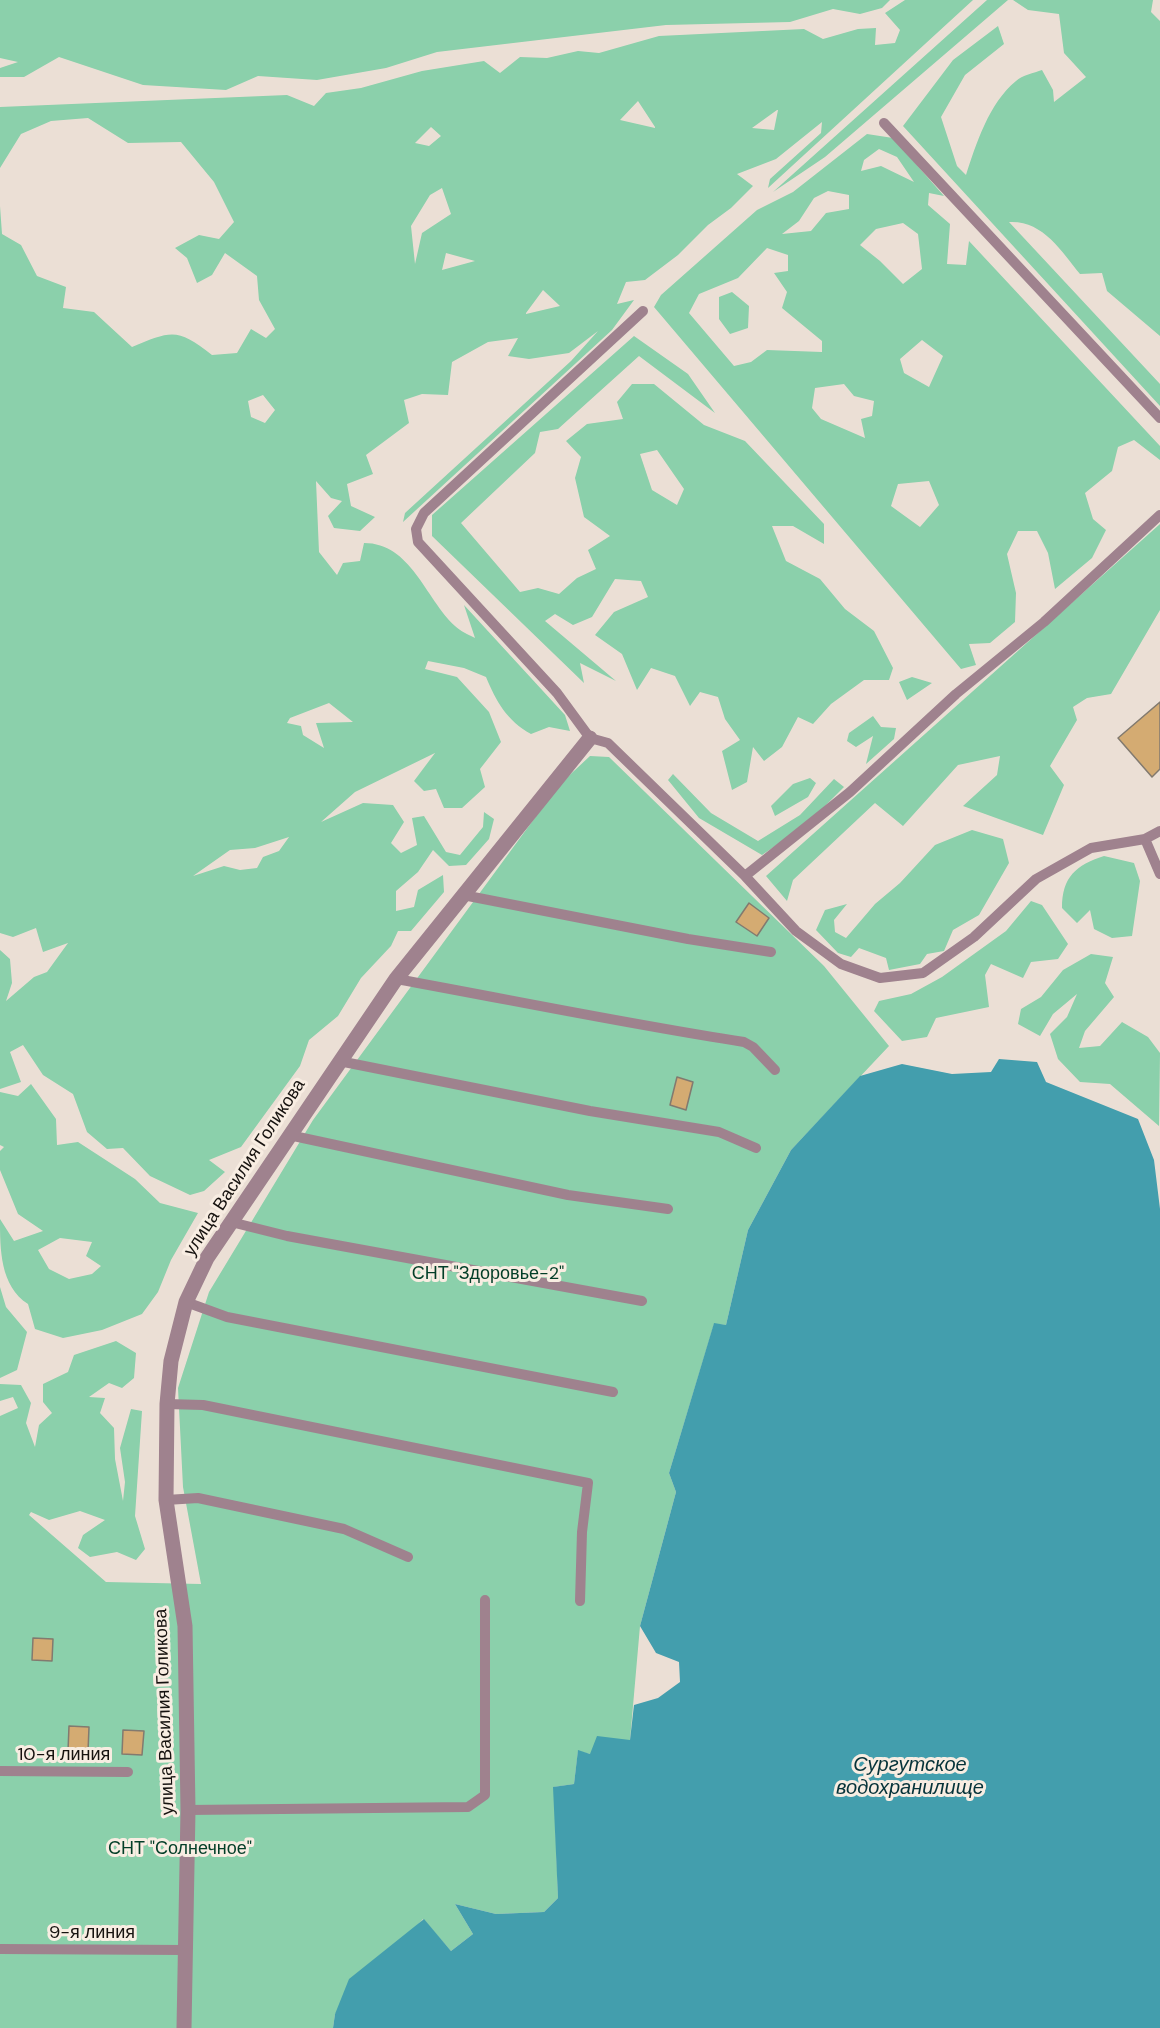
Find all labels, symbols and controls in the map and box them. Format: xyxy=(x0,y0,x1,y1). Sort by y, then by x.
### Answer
street label: улица Василия Голикова xyxy=(180,1075,310,1261)
park label: СНТ "Здоровье-2" xyxy=(412,1263,564,1285)
street label: улица Василия Голикова xyxy=(151,1608,179,1816)
street label: 10-я линия xyxy=(18,1744,110,1766)
water label: Сургутское водохранилище xyxy=(836,1754,984,1801)
park label: СНТ "Солнечное" xyxy=(108,1838,252,1860)
street label: 9-я линия xyxy=(49,1922,135,1944)

